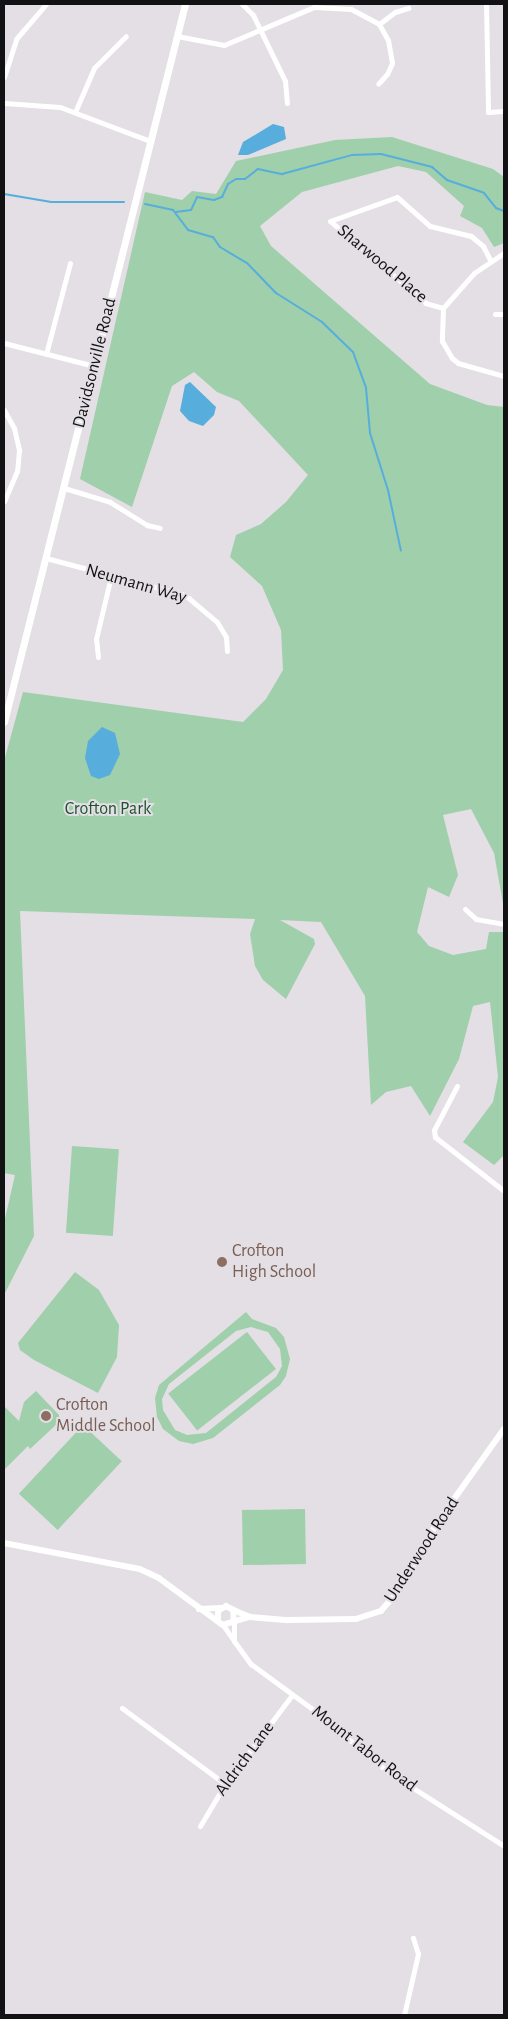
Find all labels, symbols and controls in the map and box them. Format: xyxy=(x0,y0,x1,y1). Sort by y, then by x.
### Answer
street label: Sharwood Place xyxy=(333,220,431,308)
street label: Davidsonville Road xyxy=(68,296,122,430)
street label: Neumann Way xyxy=(83,559,189,609)
park label: Crofton Park xyxy=(65,798,151,820)
place label: Crofton High School xyxy=(232,1241,316,1284)
marker: Crofton High School xyxy=(216,1256,228,1268)
place label: Crofton Middle School xyxy=(56,1395,155,1438)
marker: Crofton Middle School xyxy=(40,1410,52,1422)
street label: Underwood Road xyxy=(380,1493,464,1607)
street label: Mount Tabor Road xyxy=(307,1701,421,1797)
street label: Aldrich Lane xyxy=(211,1718,279,1800)

